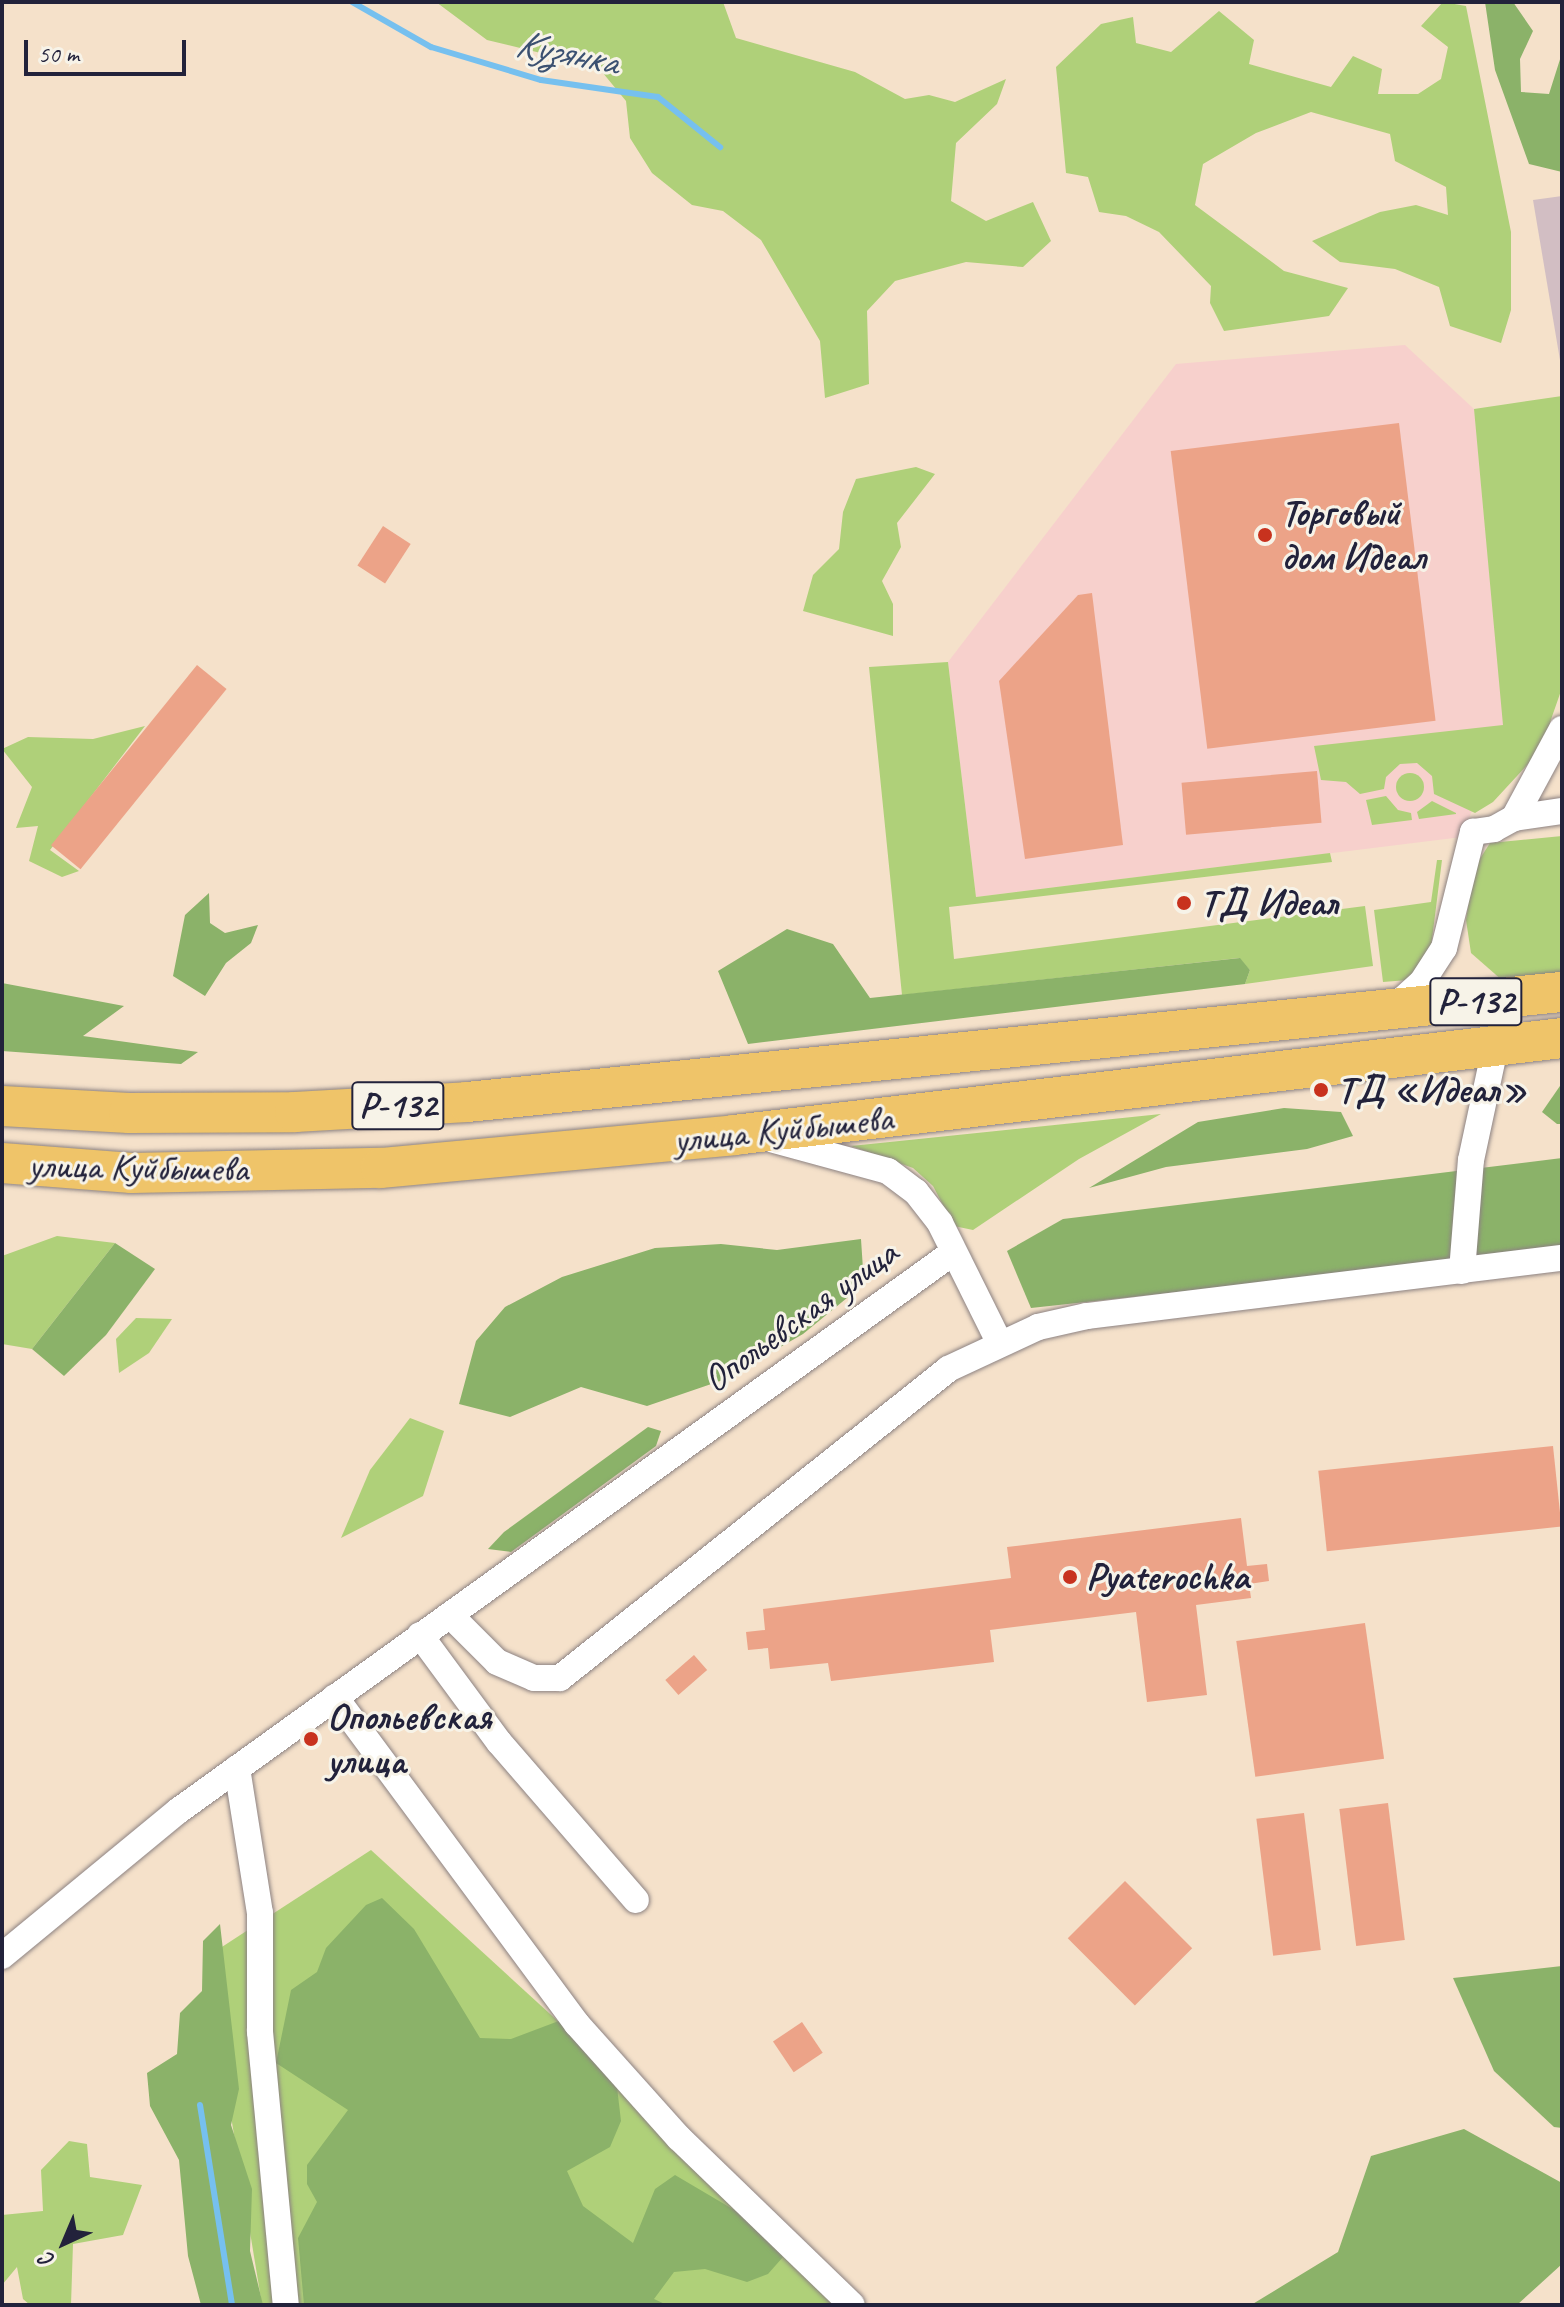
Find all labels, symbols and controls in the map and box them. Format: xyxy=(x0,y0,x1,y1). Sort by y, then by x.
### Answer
water label: Кузянка xyxy=(512,19,622,85)
scale bar xyxy=(28,24,190,74)
text: 50 m xyxy=(38,39,79,69)
place label: Торговый дом Идеал xyxy=(1281,490,1424,580)
marker: Торговый дом Идеал xyxy=(1256,526,1274,544)
place label: ТД Идеал xyxy=(1200,880,1338,926)
marker: ТД Идеал xyxy=(1175,894,1193,912)
road number: Р-132 xyxy=(1428,970,1524,1034)
place label: ТД «Идеал» xyxy=(1337,1067,1527,1113)
road number: Р-132 xyxy=(350,1074,446,1138)
marker: ТД «Идеал» xyxy=(1312,1081,1330,1099)
street label: улица Куйбышева xyxy=(671,1095,895,1163)
street label: улица Куйбышева xyxy=(28,1142,248,1192)
street label: Опольевская улица xyxy=(693,1229,907,1403)
place label: Pyaterochka xyxy=(1086,1554,1249,1600)
marker: Pyaterochka xyxy=(1061,1568,1079,1586)
place label: Опольевская улица xyxy=(327,1694,491,1784)
marker: Опольевская улица xyxy=(302,1730,320,1748)
north arrow xyxy=(24,2203,104,2283)
text: С xyxy=(34,2246,61,2274)

